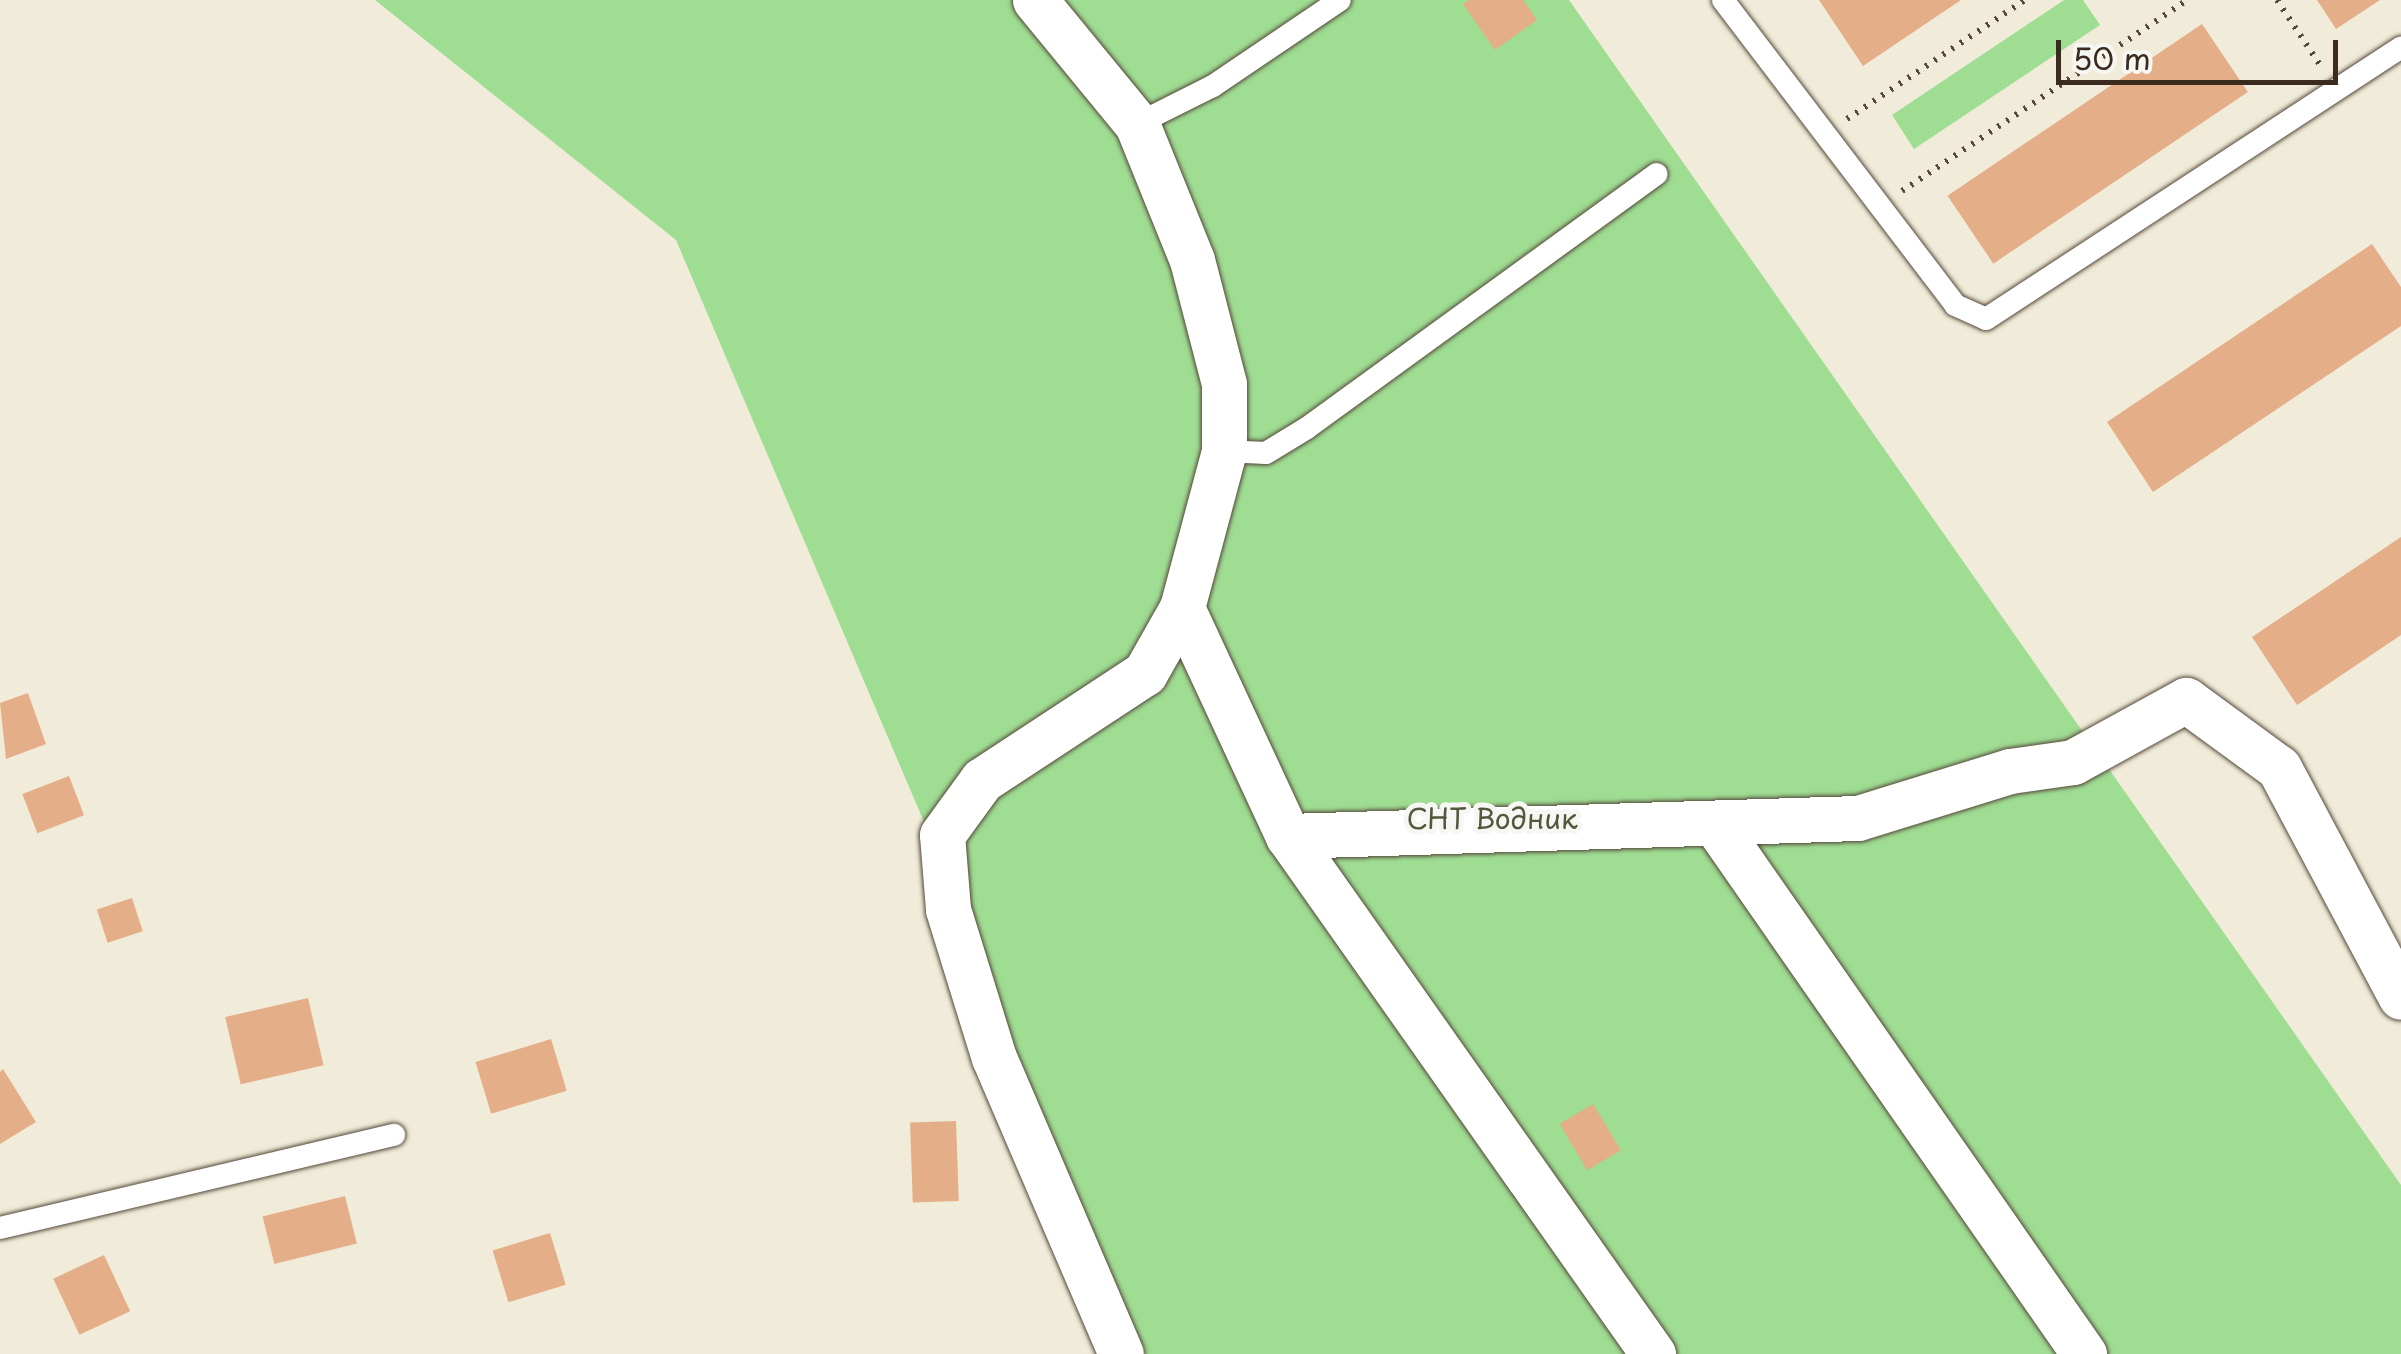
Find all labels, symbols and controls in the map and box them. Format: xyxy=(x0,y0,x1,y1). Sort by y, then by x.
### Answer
scale bar xyxy=(2061,20,2344,82)
text: 50 m xyxy=(2073,35,2151,80)
park label: СНТ Водник xyxy=(1405,801,1579,835)

